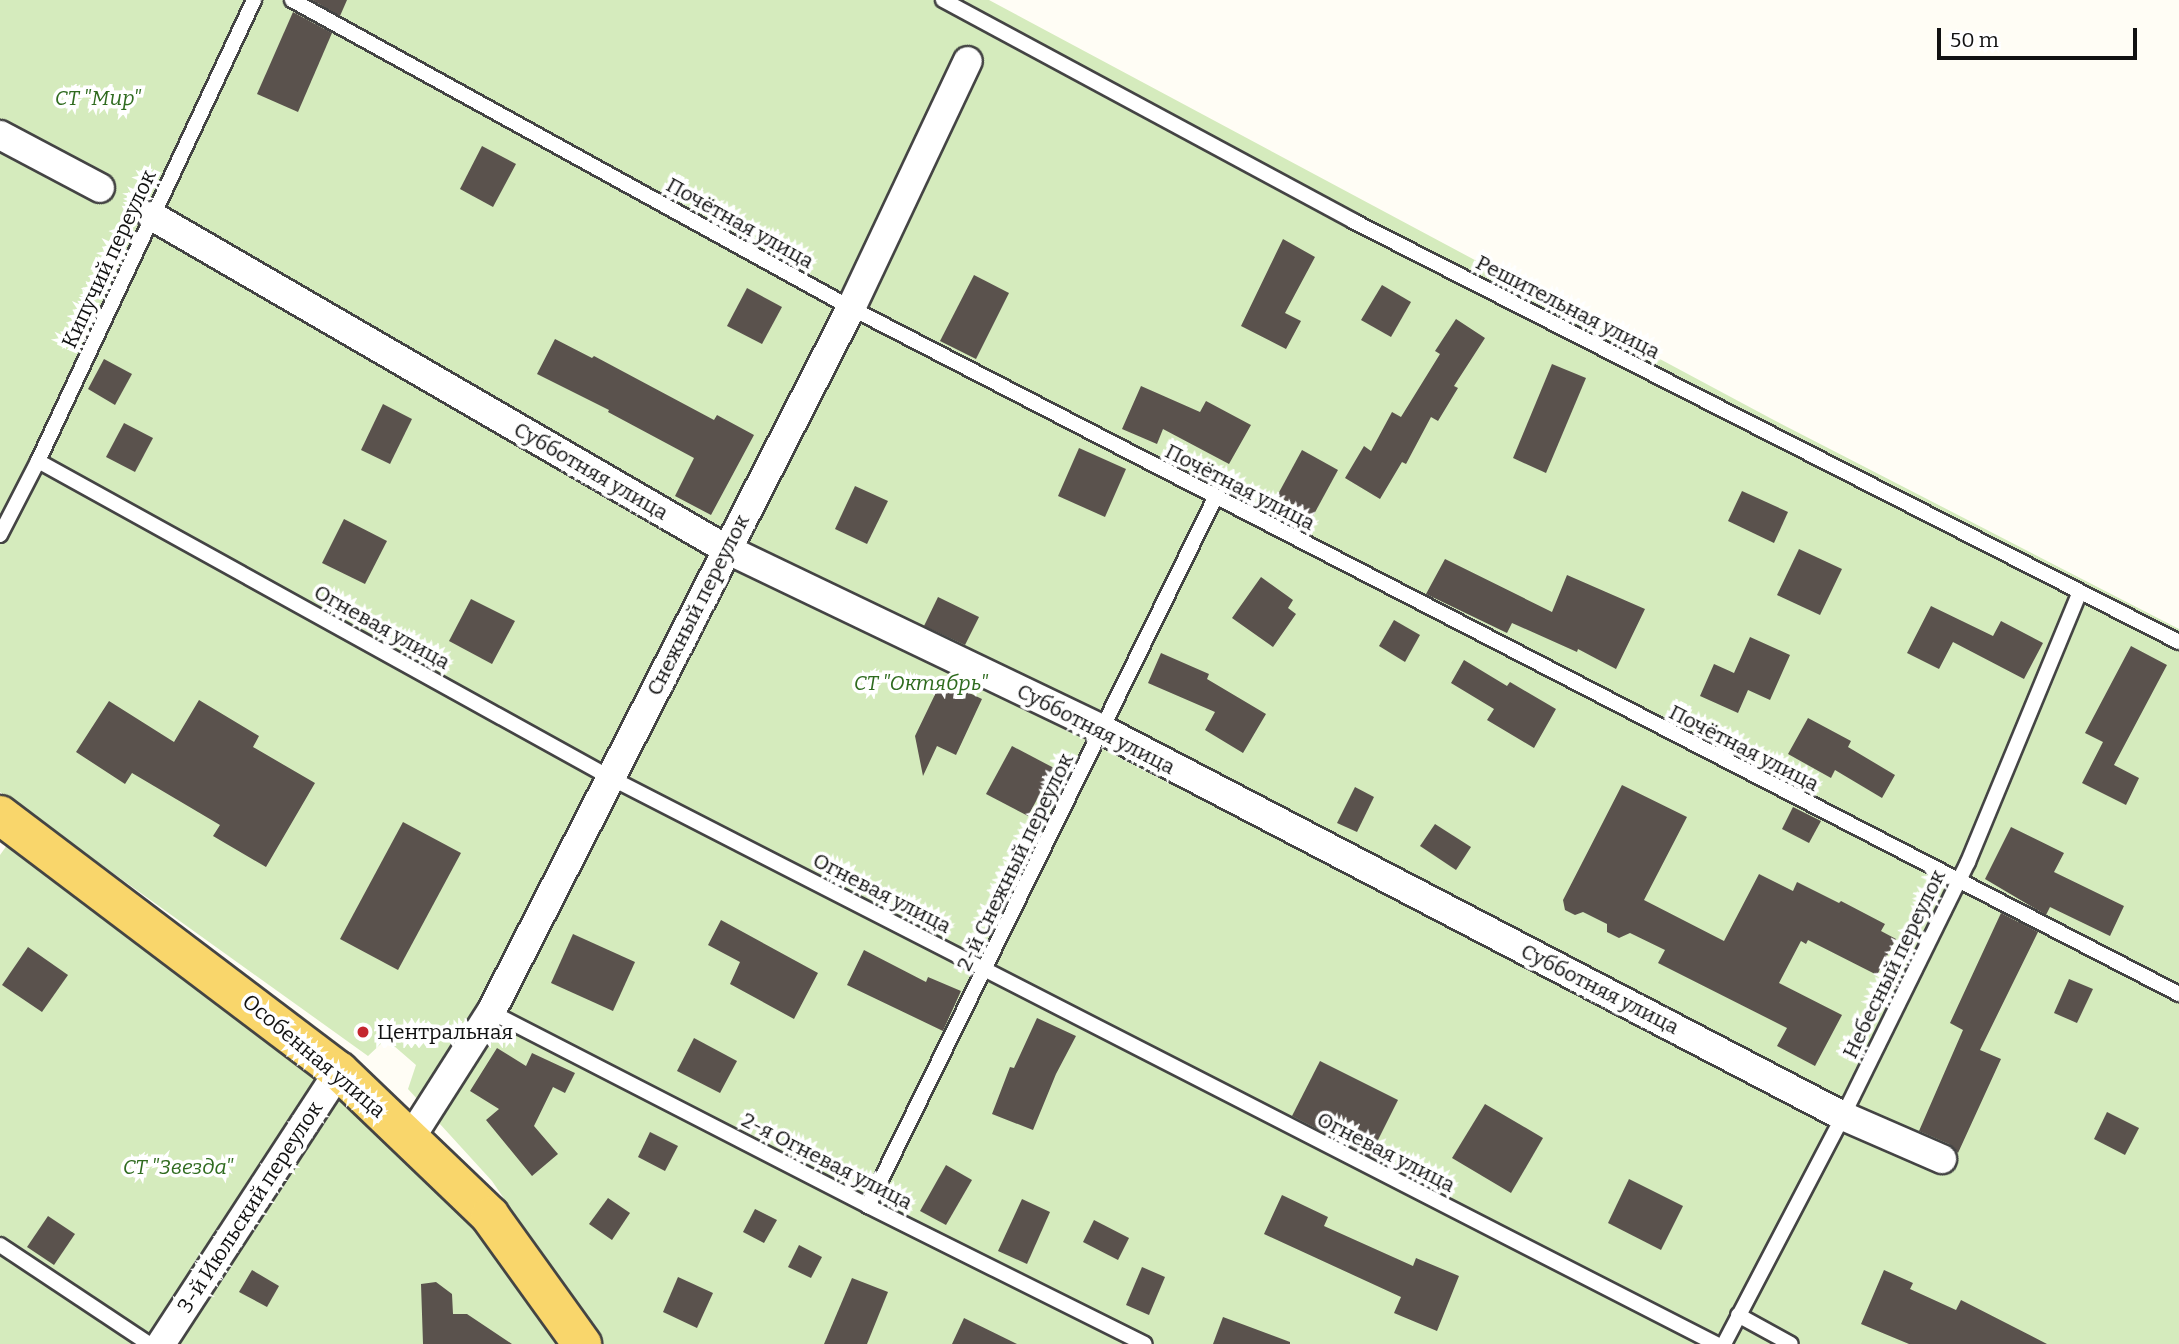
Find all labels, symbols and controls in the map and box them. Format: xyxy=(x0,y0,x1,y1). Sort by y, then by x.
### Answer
scale bar xyxy=(1941,14,2140,58)
text: 50 m xyxy=(1950,27,1999,53)
park label: СТ "Мир" xyxy=(55,85,141,111)
street label: Кипучий переулок xyxy=(57,166,161,352)
street label: Почётная улица xyxy=(662,172,818,274)
street label: Решительная улица xyxy=(1472,250,1664,364)
street label: Субботняя улица xyxy=(509,417,673,525)
street label: Почётная улица xyxy=(1161,438,1319,536)
street label: Снежный переулок xyxy=(641,510,755,700)
street label: Огневая улица xyxy=(310,579,454,675)
park label: СТ "Октябрь" xyxy=(854,670,988,696)
street label: Субботняя улица xyxy=(1013,678,1179,780)
street label: Почётная улица xyxy=(1665,699,1823,797)
street label: 2-й Снежный переулок xyxy=(951,749,1079,975)
street label: Огневая улица xyxy=(809,847,955,939)
street label: Небесный переулок xyxy=(1837,866,1951,1062)
street label: Субботняя улица xyxy=(1517,938,1683,1040)
street label: Особенная улица xyxy=(237,989,391,1123)
place label: Центральная xyxy=(377,1019,513,1045)
marker: Центральная xyxy=(355,1024,371,1040)
street label: 3-й Июльский переулок xyxy=(172,1096,328,1318)
street label: Огневая улица xyxy=(1313,1106,1459,1198)
street label: 2-я Огневая улица xyxy=(737,1107,917,1215)
park label: СТ "Звезда" xyxy=(123,1154,233,1180)

